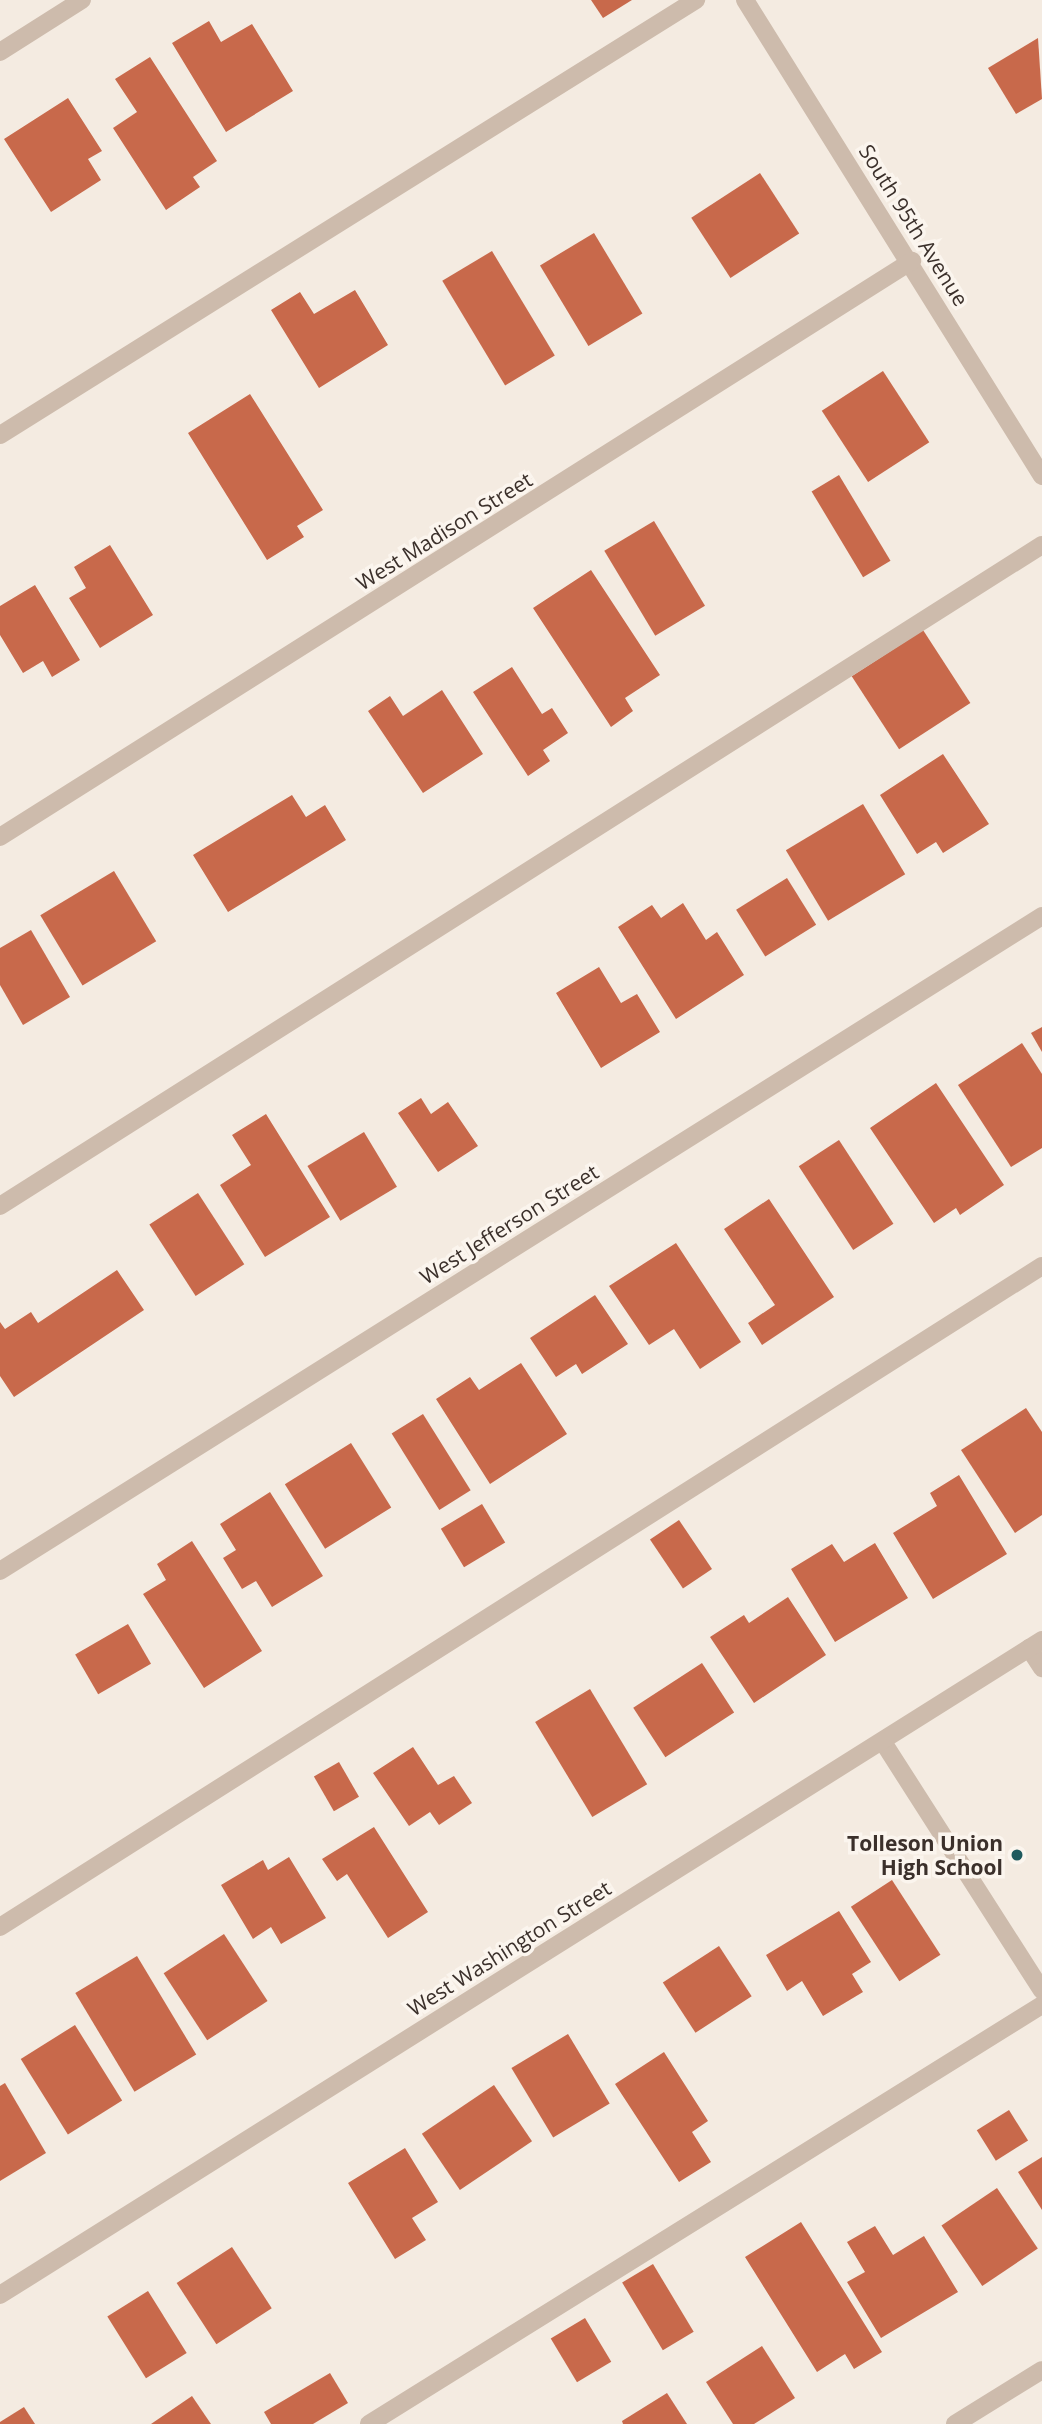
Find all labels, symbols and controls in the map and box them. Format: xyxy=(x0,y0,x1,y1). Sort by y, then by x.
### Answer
street label: South 95th Avenue xyxy=(854,140,974,310)
street label: West Madison Street xyxy=(351,467,537,595)
street label: West Jefferson Street xyxy=(415,1159,603,1289)
place label: Tolleson Union High School xyxy=(847,1830,1003,1880)
marker: Tolleson Union High School xyxy=(1009,1847,1025,1863)
street label: West Washington Street xyxy=(403,1875,615,2021)

